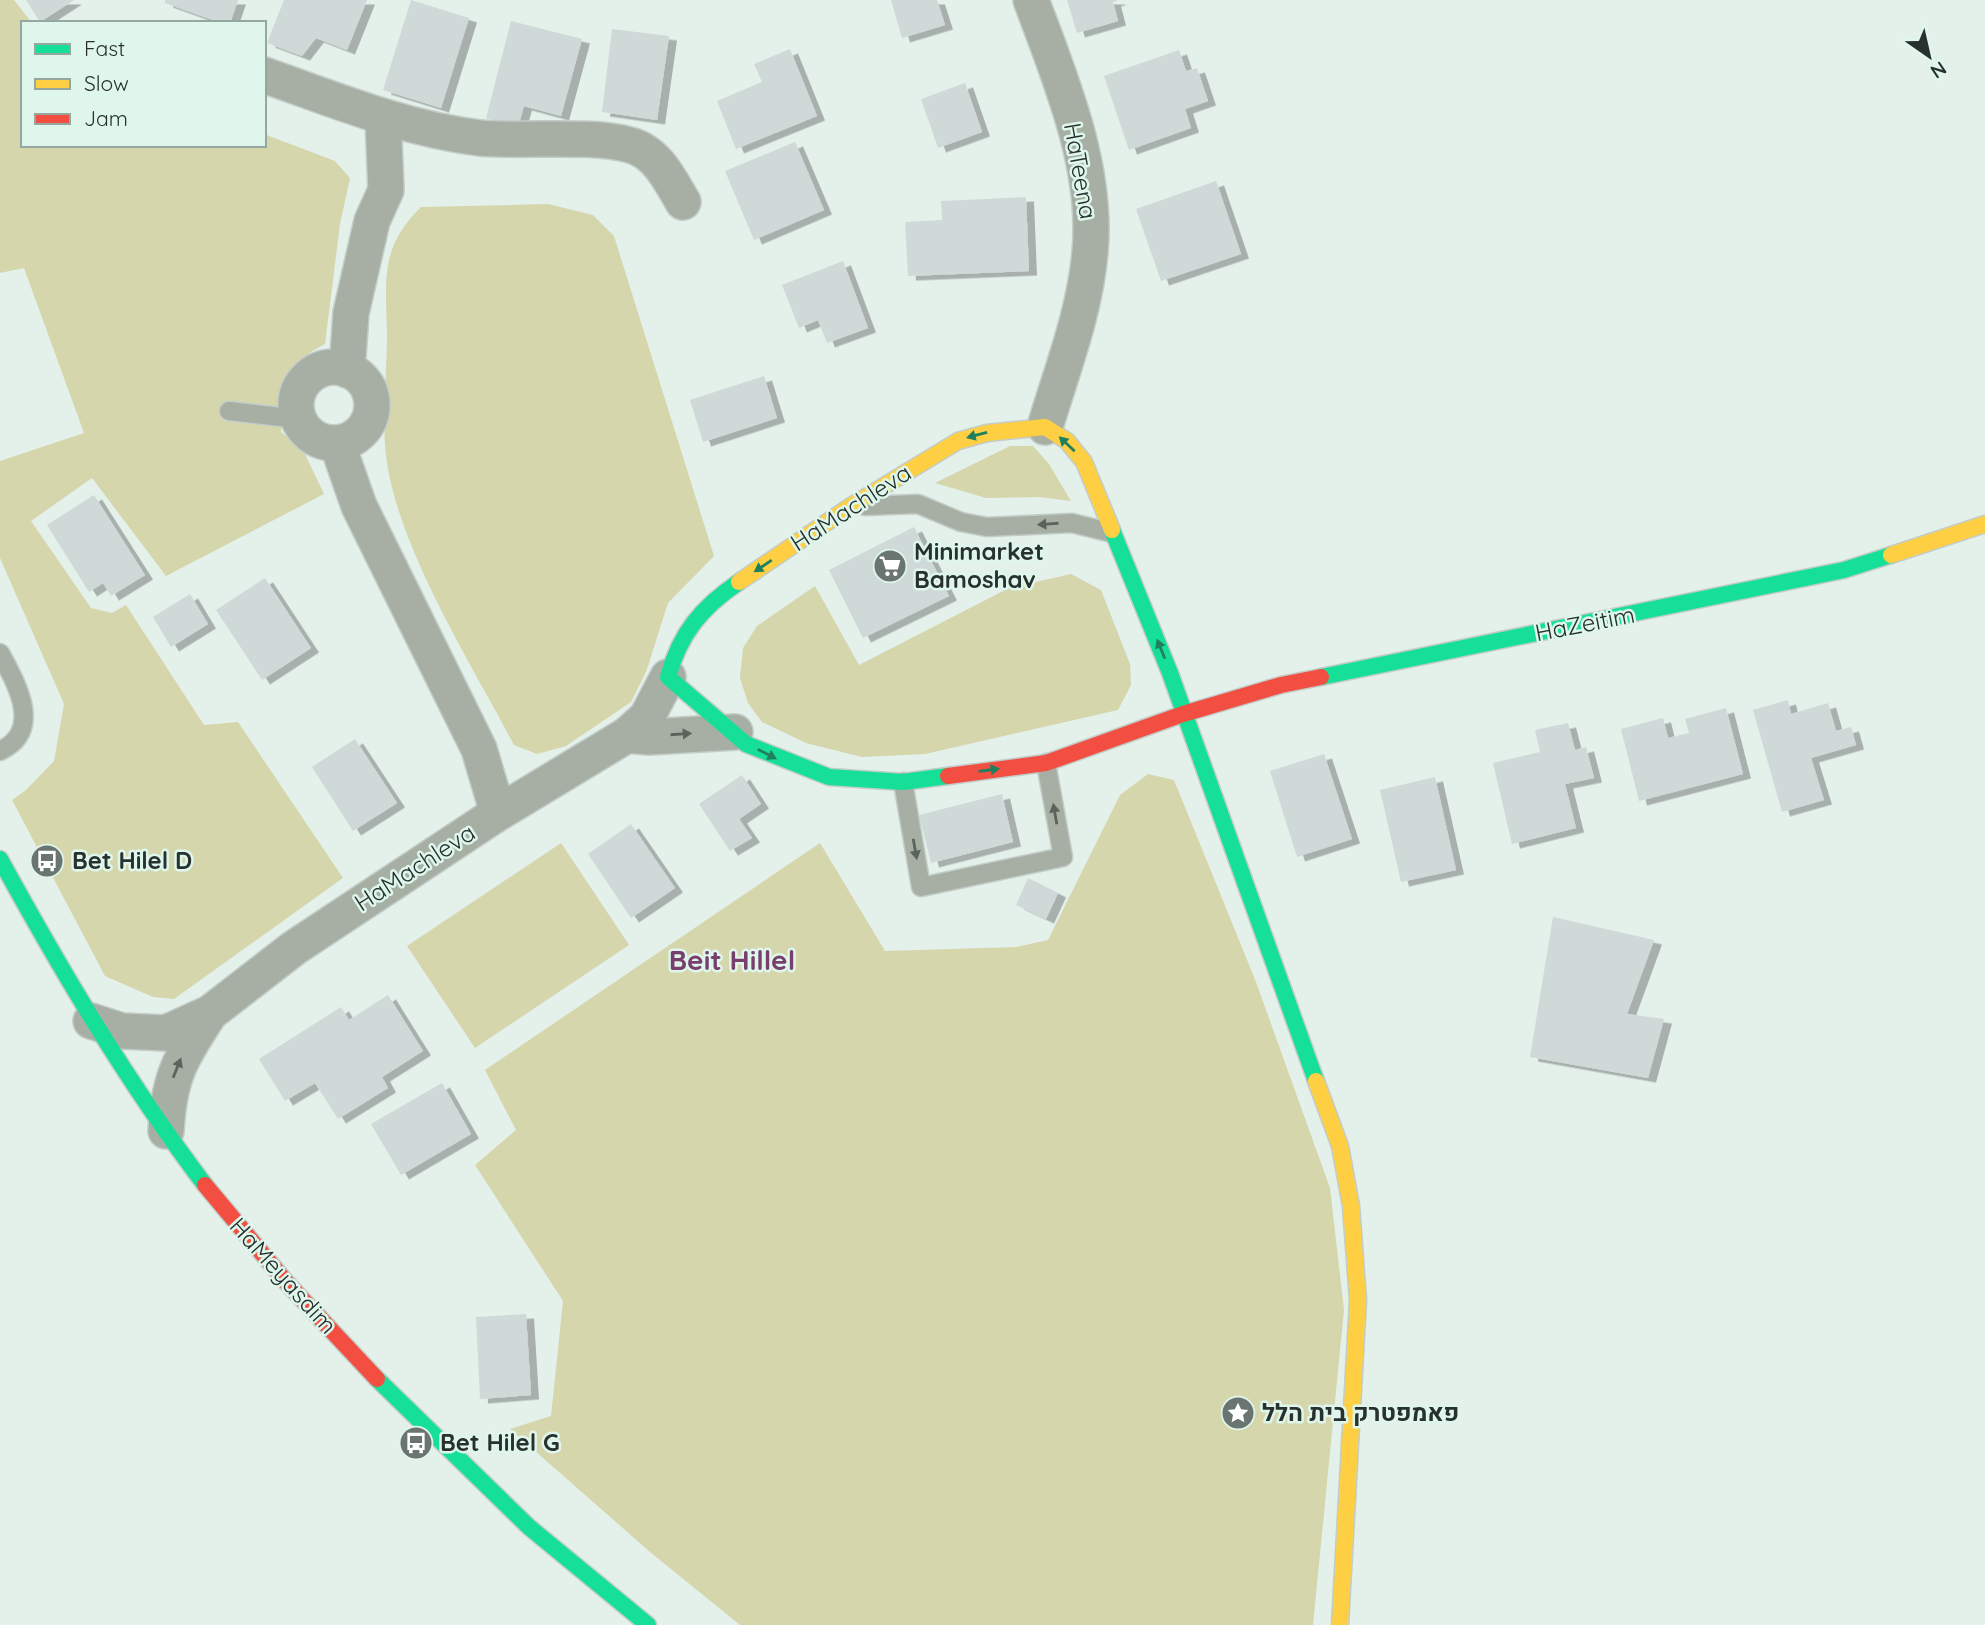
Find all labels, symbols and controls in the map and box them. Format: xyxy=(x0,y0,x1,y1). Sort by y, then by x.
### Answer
legend xyxy=(21,21,266,147)
north arrow xyxy=(1894,21,1964,91)
text: Fast xyxy=(84,35,125,61)
text: N xyxy=(1926,56,1951,84)
text: Slow xyxy=(84,70,129,96)
text: Jam xyxy=(84,105,128,131)
street label: HaTeena xyxy=(1058,120,1104,221)
one-way arrow xyxy=(966,431,987,441)
one-way arrow xyxy=(1058,436,1076,452)
street label: HaMachleva xyxy=(784,457,917,557)
one-way arrow xyxy=(1037,519,1059,530)
place label: Minimarket Bamoshav xyxy=(914,536,1044,594)
supermarket icon: Minimarket Bamoshav xyxy=(871,547,909,585)
one-way arrow xyxy=(754,559,772,573)
street label: HaZeitim xyxy=(1532,599,1637,647)
one-way arrow xyxy=(1155,639,1166,660)
one-way arrow xyxy=(670,728,692,739)
one-way arrow xyxy=(757,749,777,760)
one-way arrow xyxy=(978,765,1000,776)
one-way arrow xyxy=(1049,803,1060,825)
street label: HaMachleva xyxy=(348,817,481,917)
one-way arrow xyxy=(910,838,921,860)
bus stop icon: Bet Hilel D xyxy=(28,842,66,880)
place label: Bet Hilel D xyxy=(72,845,192,875)
district label: Beit Hillel xyxy=(669,942,795,977)
one-way arrow xyxy=(172,1057,183,1078)
street label: HaMeyasdim xyxy=(224,1211,344,1340)
place icon: פאמפטרק בית הלל xyxy=(1219,1394,1257,1432)
place label: פאמפטרק בית הלל xyxy=(1262,1397,1459,1427)
bus stop icon: Bet Hilel G xyxy=(397,1424,435,1462)
place label: Bet Hilel G xyxy=(440,1427,560,1457)

